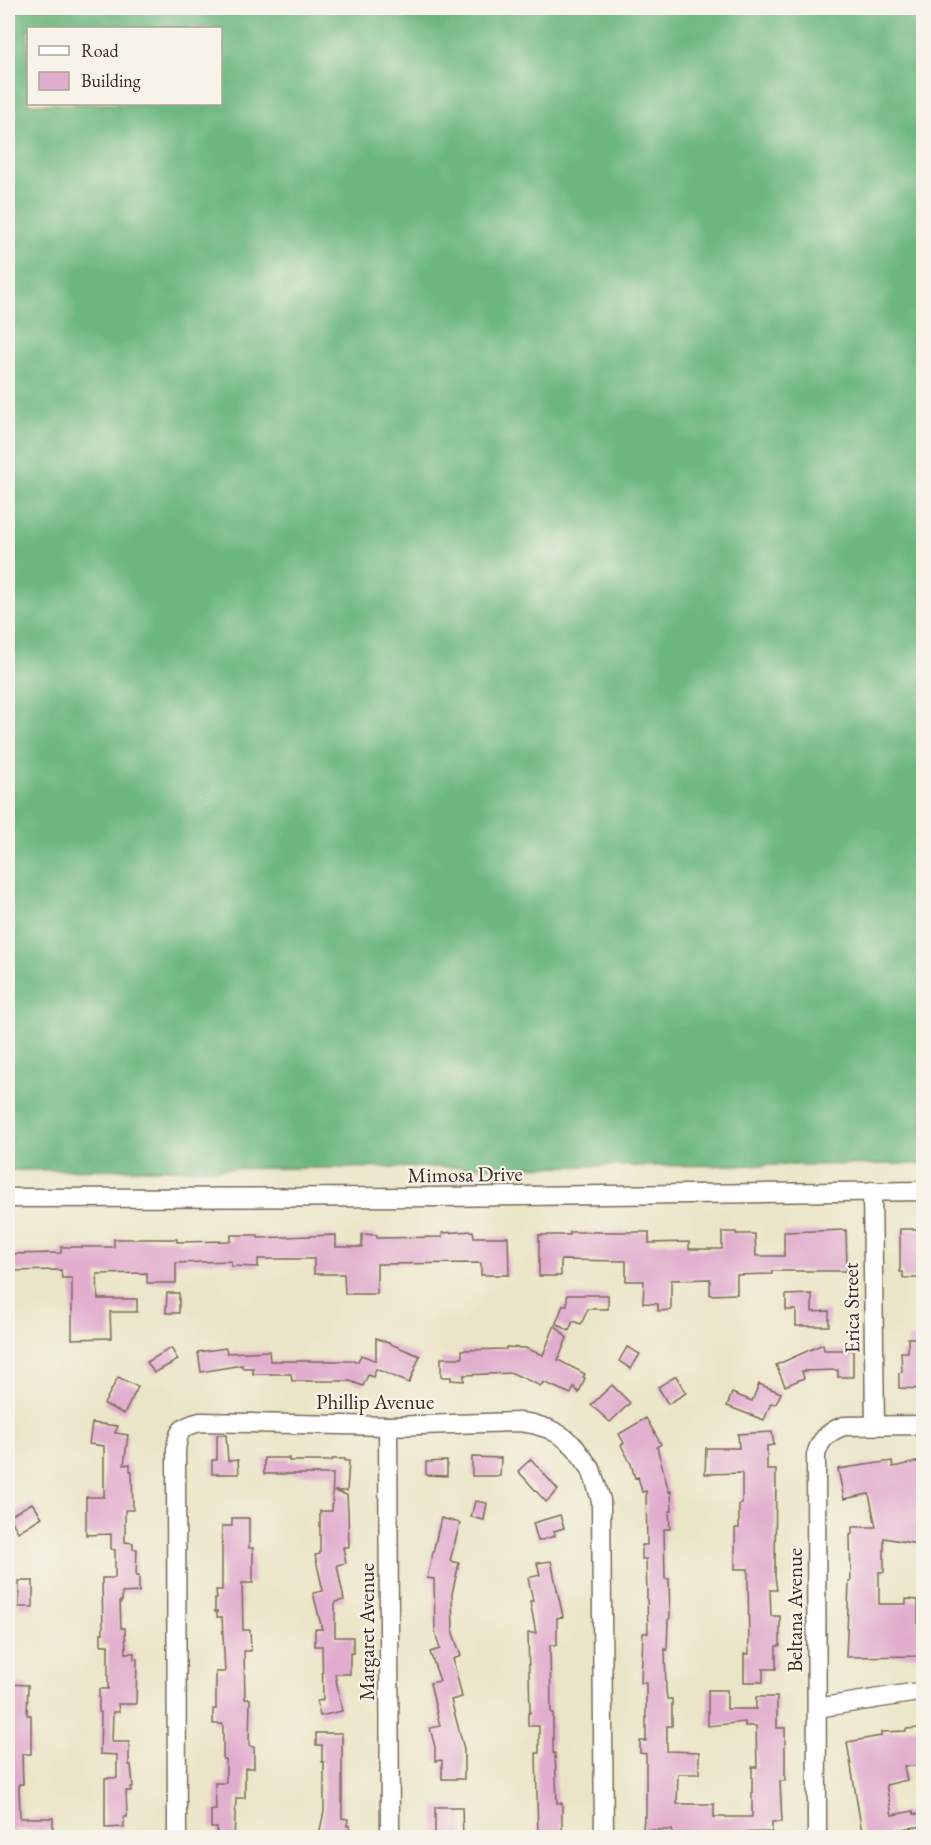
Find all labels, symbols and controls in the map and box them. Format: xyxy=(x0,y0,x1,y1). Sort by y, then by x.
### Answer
legend xyxy=(27,27,222,105)
text: Road xyxy=(81,39,120,62)
text: Building xyxy=(81,69,141,92)
street label: Mimosa Drive xyxy=(407,1159,523,1189)
street label: Erica Street xyxy=(837,1262,865,1354)
street label: Phillip Avenue xyxy=(316,1388,434,1415)
street label: Beltana Avenue xyxy=(781,1548,808,1672)
street label: Margaret Avenue xyxy=(353,1563,380,1701)

